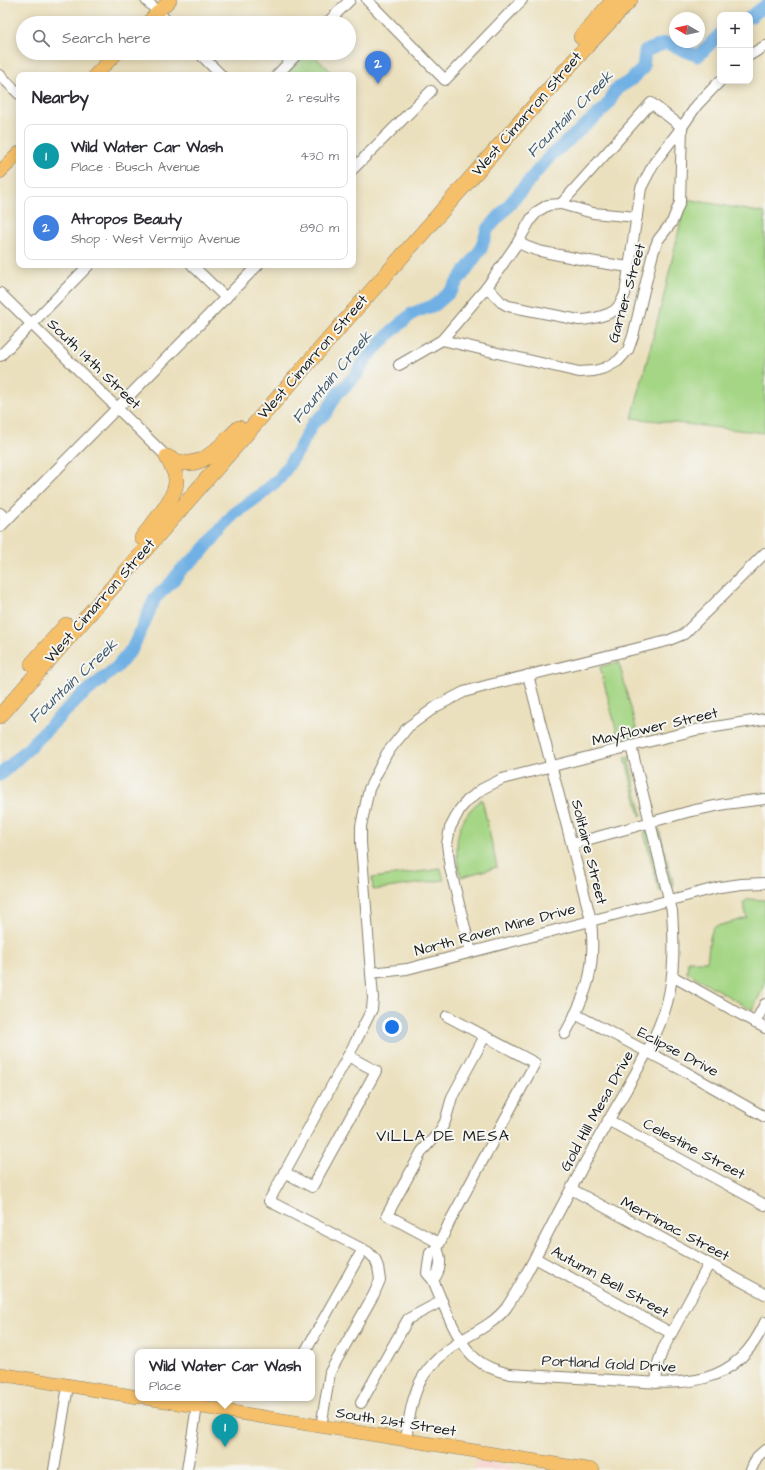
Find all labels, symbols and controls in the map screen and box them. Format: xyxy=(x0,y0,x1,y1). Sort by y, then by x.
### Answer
north arrow xyxy=(669,12,705,48)
map controls xyxy=(717,12,753,84)
button: + xyxy=(717,12,753,48)
search box xyxy=(16,16,356,60)
icon: search xyxy=(30,27,52,49)
text: Search here xyxy=(62,28,151,49)
street label: West Cimarron Street xyxy=(467,47,587,181)
button: − xyxy=(717,48,753,84)
pin: 2 xyxy=(365,51,391,84)
water label: Fountain Creek xyxy=(522,65,619,162)
text: Nearby xyxy=(32,86,89,110)
text: 2 results xyxy=(286,89,340,107)
text: Wild Water Car Wash xyxy=(71,137,223,158)
text: 1 xyxy=(45,147,47,165)
text: 430 m xyxy=(300,147,339,165)
text: Place · Busch Avenue xyxy=(71,158,200,176)
text: Atropos Beauty xyxy=(71,209,182,230)
text: 2 xyxy=(42,219,50,237)
text: 890 m xyxy=(300,219,339,237)
text: Shop · West Vermijo Avenue xyxy=(71,230,240,248)
street label: Garner Street xyxy=(603,241,651,345)
street label: West Cimarron Street xyxy=(253,290,373,424)
street label: South 14th Street xyxy=(42,314,146,414)
water label: Fountain Creek xyxy=(287,325,378,428)
street label: West Cimarron Street xyxy=(40,534,160,668)
water label: Fountain Creek xyxy=(23,633,123,728)
street label: Mayflower Street xyxy=(590,702,720,753)
street label: Solitaire Street xyxy=(566,797,612,907)
street label: North Raven Mine Drive xyxy=(412,898,578,962)
your location xyxy=(382,1017,402,1037)
street label: Eclipse Drive xyxy=(634,1022,722,1082)
street label: Gold Hill Mesa Drive xyxy=(555,1047,639,1175)
street label: Celestine Street xyxy=(639,1113,749,1185)
district label: VILLA DE MESA xyxy=(376,1125,510,1147)
street label: Merrimac Street xyxy=(617,1191,733,1267)
street label: Autumn Bell Street xyxy=(547,1241,673,1323)
popup xyxy=(135,1349,315,1401)
street label: Portland Gold Drive xyxy=(541,1350,677,1378)
text: Wild Water Car Wash xyxy=(149,1356,301,1377)
text: Place xyxy=(149,1377,181,1395)
street label: South 21st Street xyxy=(334,1402,458,1442)
pin: 1 xyxy=(212,1414,238,1447)

